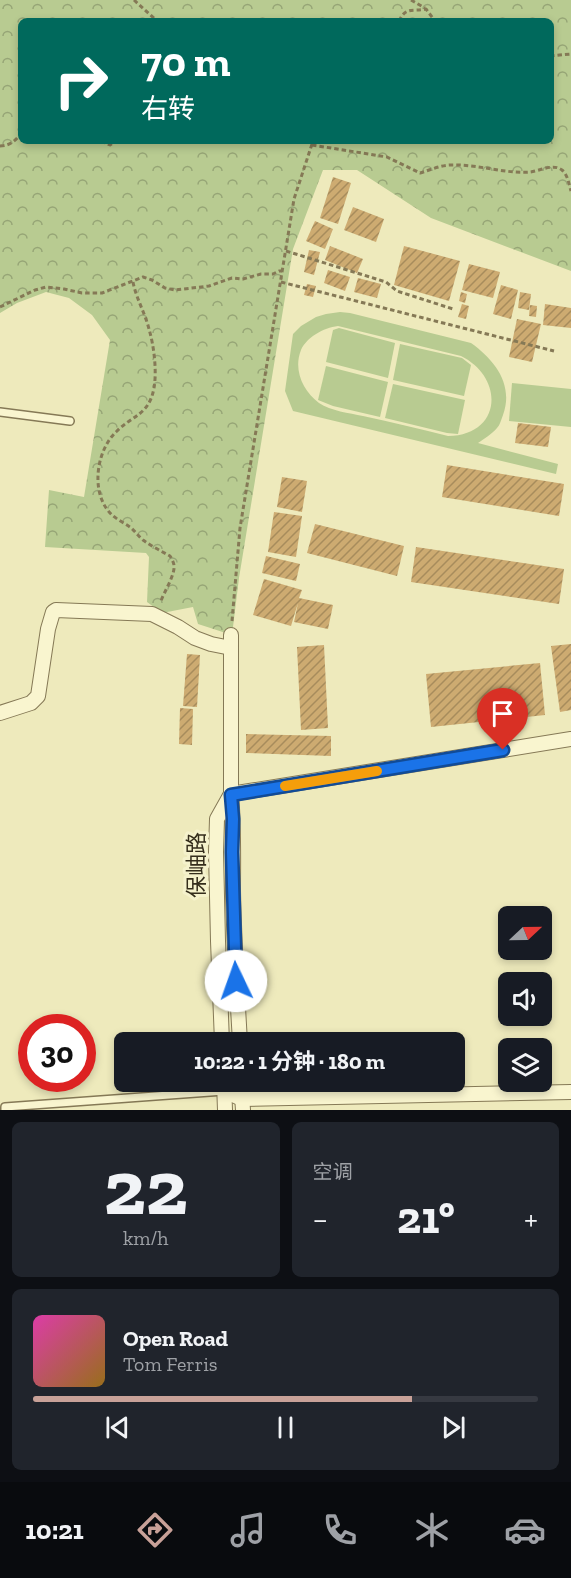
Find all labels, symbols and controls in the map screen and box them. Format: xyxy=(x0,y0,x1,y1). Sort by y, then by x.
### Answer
text: 70 m xyxy=(141,36,231,87)
icon: right xyxy=(42,42,120,120)
text: 右转 xyxy=(141,93,195,125)
pin xyxy=(477,688,528,750)
icon: arrive xyxy=(486,697,519,730)
street label: 保岫路 xyxy=(183,832,210,898)
north arrow xyxy=(498,906,552,960)
map controls xyxy=(498,906,552,1092)
position arrow xyxy=(204,949,268,1013)
button: sound xyxy=(498,972,552,1026)
speed limit sign: 30 xyxy=(18,1014,96,1092)
button: layers xyxy=(498,1038,552,1092)
text: 10:22 · 1 分钟 · 180 m xyxy=(194,1048,385,1075)
text: 22 xyxy=(104,1140,188,1234)
text: 空调 xyxy=(313,1160,353,1184)
text: 21° xyxy=(397,1191,455,1245)
text: − xyxy=(313,1199,328,1238)
text: + xyxy=(524,1199,538,1238)
text: km/h xyxy=(123,1226,169,1250)
text: Open Road xyxy=(123,1325,228,1352)
text: Tom Ferris xyxy=(123,1352,218,1376)
icon: previous xyxy=(101,1411,134,1444)
icon: pause xyxy=(269,1411,302,1444)
icon: next xyxy=(437,1411,470,1444)
icon: directions xyxy=(134,1509,176,1551)
icon: music xyxy=(227,1509,269,1551)
icon: phone xyxy=(319,1509,361,1551)
icon: climate xyxy=(411,1509,453,1551)
icon: car xyxy=(504,1509,546,1551)
text: 10:21 xyxy=(25,1514,84,1546)

